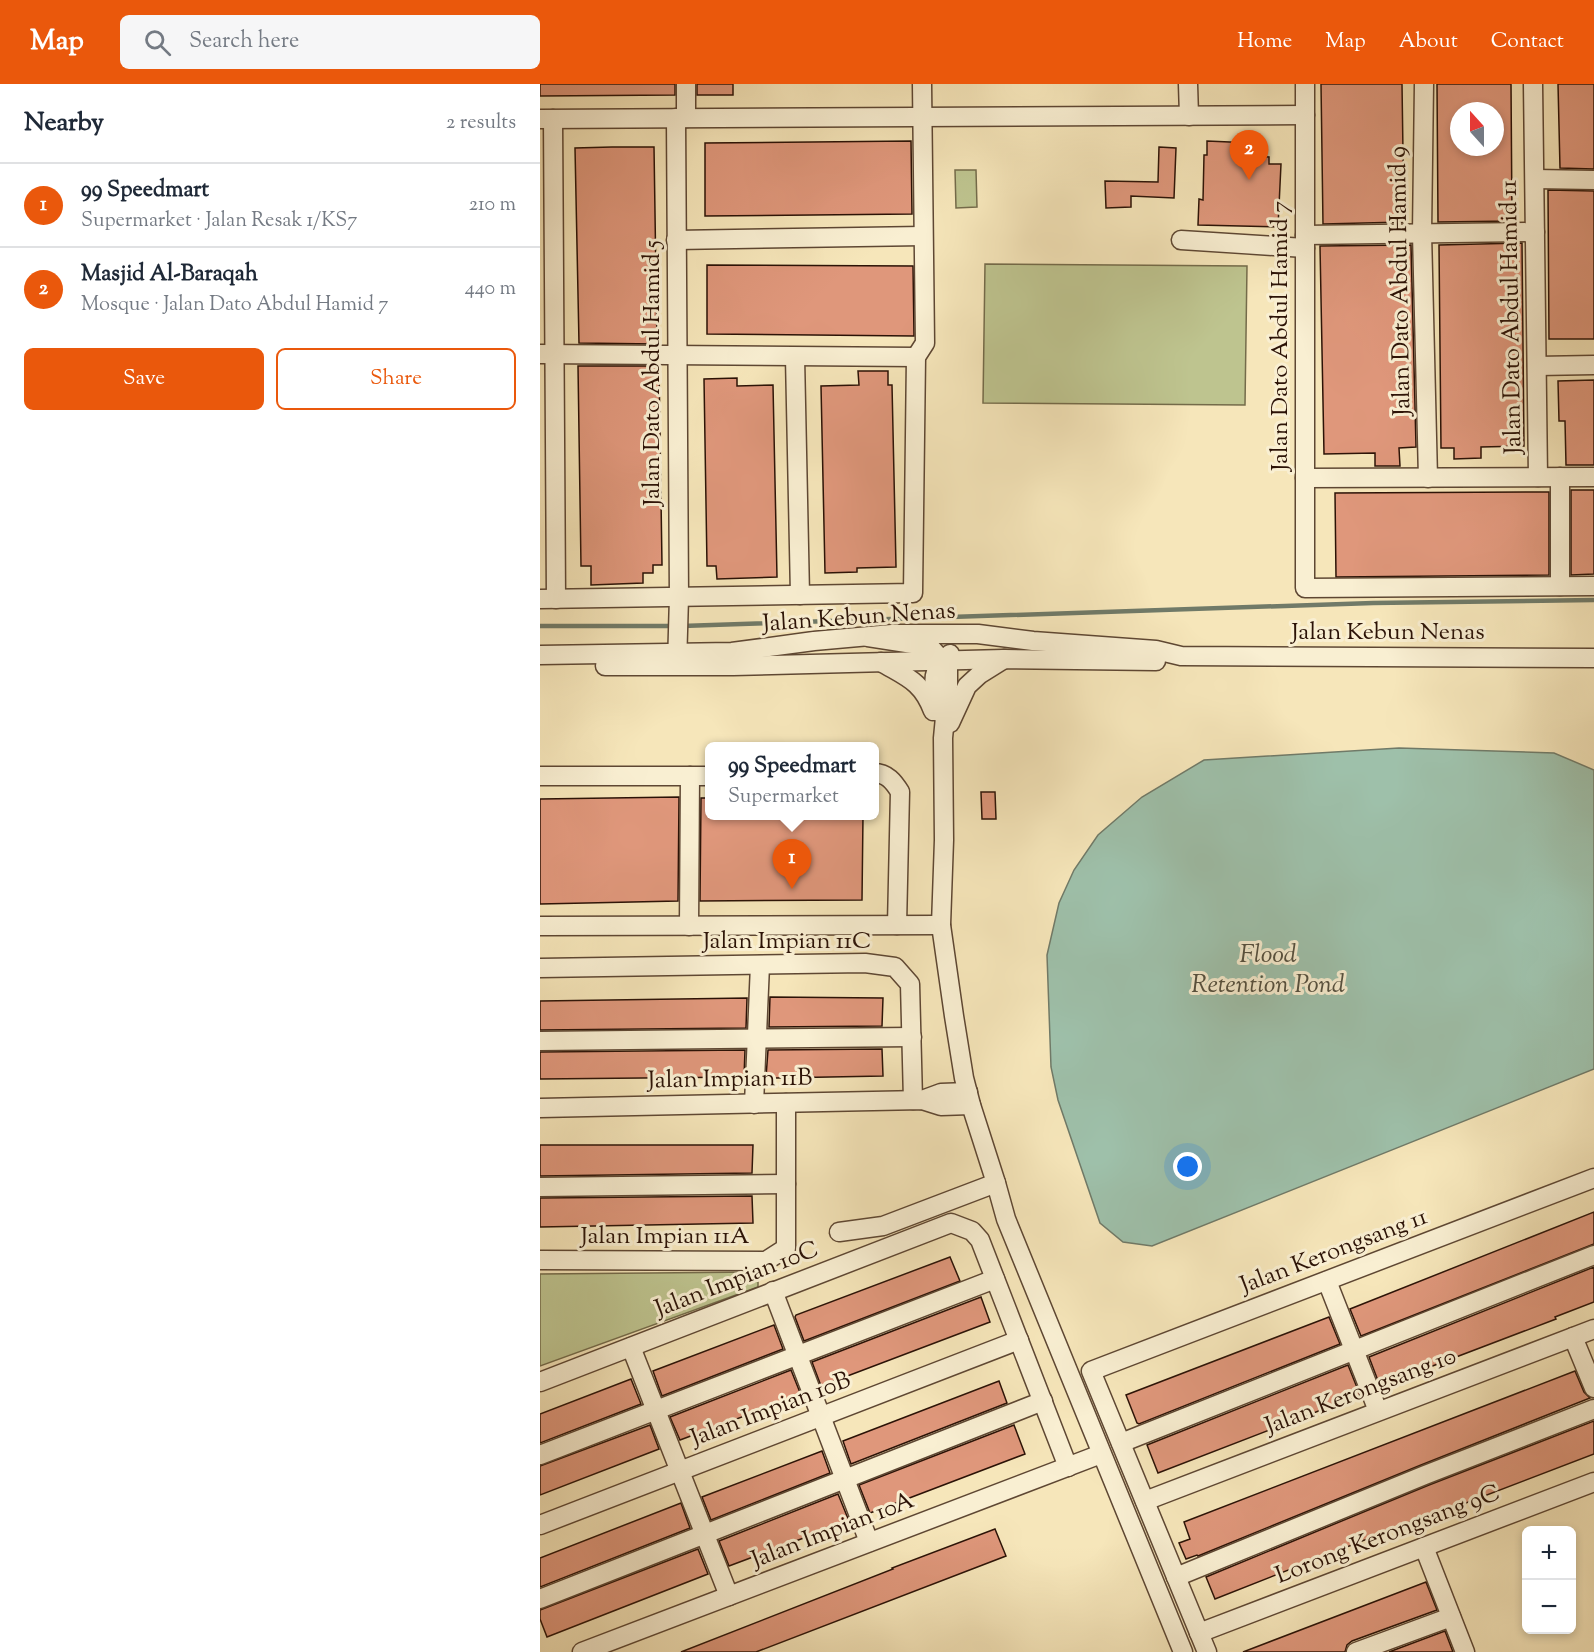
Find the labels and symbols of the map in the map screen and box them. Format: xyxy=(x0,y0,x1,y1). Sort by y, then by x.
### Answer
north arrow xyxy=(1450,102,1504,156)
pin: 2 xyxy=(1230,130,1268,180)
street label: Jalan Dato Abdul Hamid 9 xyxy=(1382,146,1420,418)
street label: Jalan Dato Abdul Hamid 11 xyxy=(1493,180,1531,456)
street label: Jalan Dato Abdul Hamid 7 xyxy=(1264,201,1298,473)
street label: Jalan Dato Abdul Hamid 5 xyxy=(636,240,670,508)
street label: Jalan Kebun Nenas xyxy=(759,594,957,642)
street label: Jalan Kebun Nenas xyxy=(1289,616,1485,650)
pin: 1 xyxy=(772,840,812,889)
street label: Jalan Impian 11C xyxy=(701,925,871,959)
water label: Flood Retention Pond xyxy=(1191,937,1345,1004)
street label: Jalan Impian 11B xyxy=(645,1062,813,1098)
your location xyxy=(1173,1152,1202,1181)
street label: Jalan Kerongsang 11 xyxy=(1234,1201,1432,1304)
street label: Jalan Impian 11A xyxy=(579,1220,750,1254)
street label: Jalan Impian 10C xyxy=(648,1233,824,1328)
street label: Jalan Kerongsang 10 xyxy=(1259,1340,1462,1445)
street label: Jalan Impian 10B xyxy=(684,1364,856,1457)
street label: Lorong Kerongsang 9C xyxy=(1271,1476,1505,1594)
street label: Jalan Impian 10A xyxy=(745,1484,920,1578)

